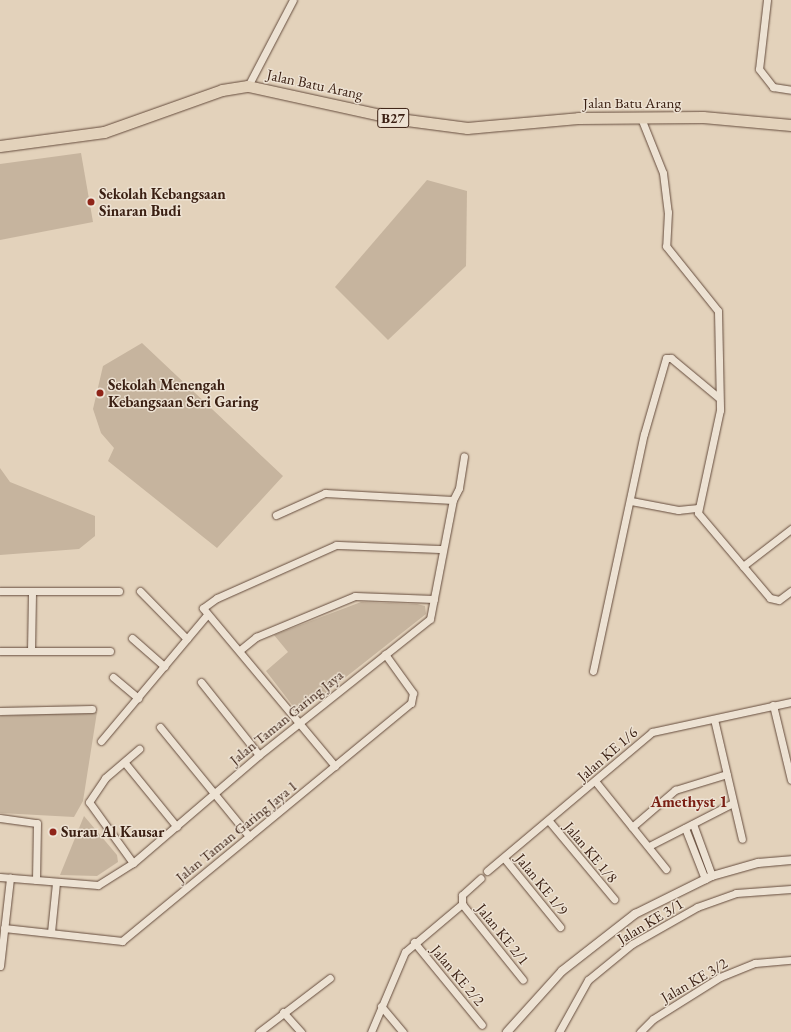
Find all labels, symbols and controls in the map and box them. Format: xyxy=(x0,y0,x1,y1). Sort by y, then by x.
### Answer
street label: Jalan Batu Arang xyxy=(265,65,365,103)
street label: Jalan Batu Arang xyxy=(583,94,681,112)
road number: B27 xyxy=(377,106,409,130)
place label: Sekolah Kebangsaan Sinaran Budi xyxy=(99,184,226,219)
marker: Sekolah Kebangsaan Sinaran Budi xyxy=(86,197,96,207)
place label: Sekolah Menengah Kebangsaan Seri Garing xyxy=(108,375,258,410)
marker: Sekolah Menengah Kebangsaan Seri Garing xyxy=(95,388,105,398)
street label: Jalan Taman Garing Jaya xyxy=(226,666,346,768)
street label: Jalan KE 1/6 xyxy=(573,723,641,785)
street label: Jalan Taman Garing Jaya 1 xyxy=(172,776,300,886)
district label: Amethyst 1 xyxy=(650,792,728,812)
street label: Jalan KE 1/8 xyxy=(560,818,622,886)
place label: Surau Al Kausar xyxy=(61,823,164,841)
marker: Surau Al Kausar xyxy=(48,827,58,837)
street label: Jalan KE 1/9 xyxy=(512,850,572,918)
street label: Jalan KE 3/1 xyxy=(614,894,686,948)
street label: Jalan KE 2/1 xyxy=(473,900,533,968)
street label: Jalan KE 2/2 xyxy=(427,941,489,1009)
street label: Jalan KE 3/2 xyxy=(658,954,730,1006)

